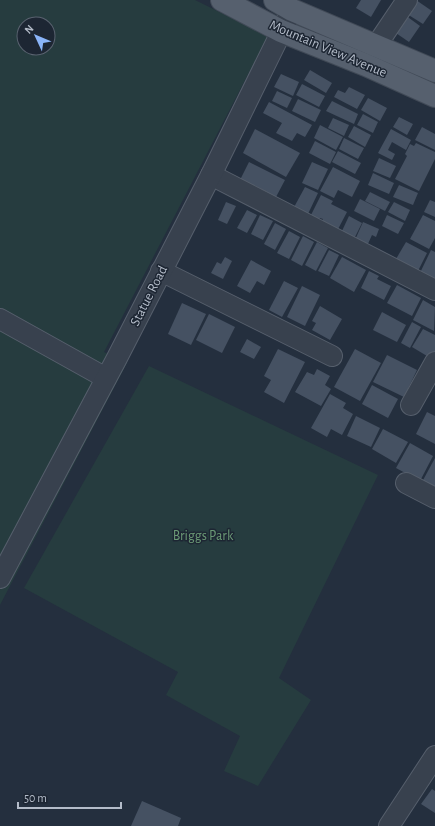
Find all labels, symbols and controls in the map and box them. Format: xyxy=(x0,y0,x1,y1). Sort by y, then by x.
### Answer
north arrow xyxy=(16,16,56,56)
street label: Mountain View Avenue xyxy=(267,18,389,80)
text: N xyxy=(23,23,36,36)
street label: Statue Road xyxy=(128,264,170,328)
park label: Briggs Park xyxy=(173,529,234,543)
scale bar xyxy=(18,784,121,810)
text: 50 m xyxy=(24,792,47,804)

